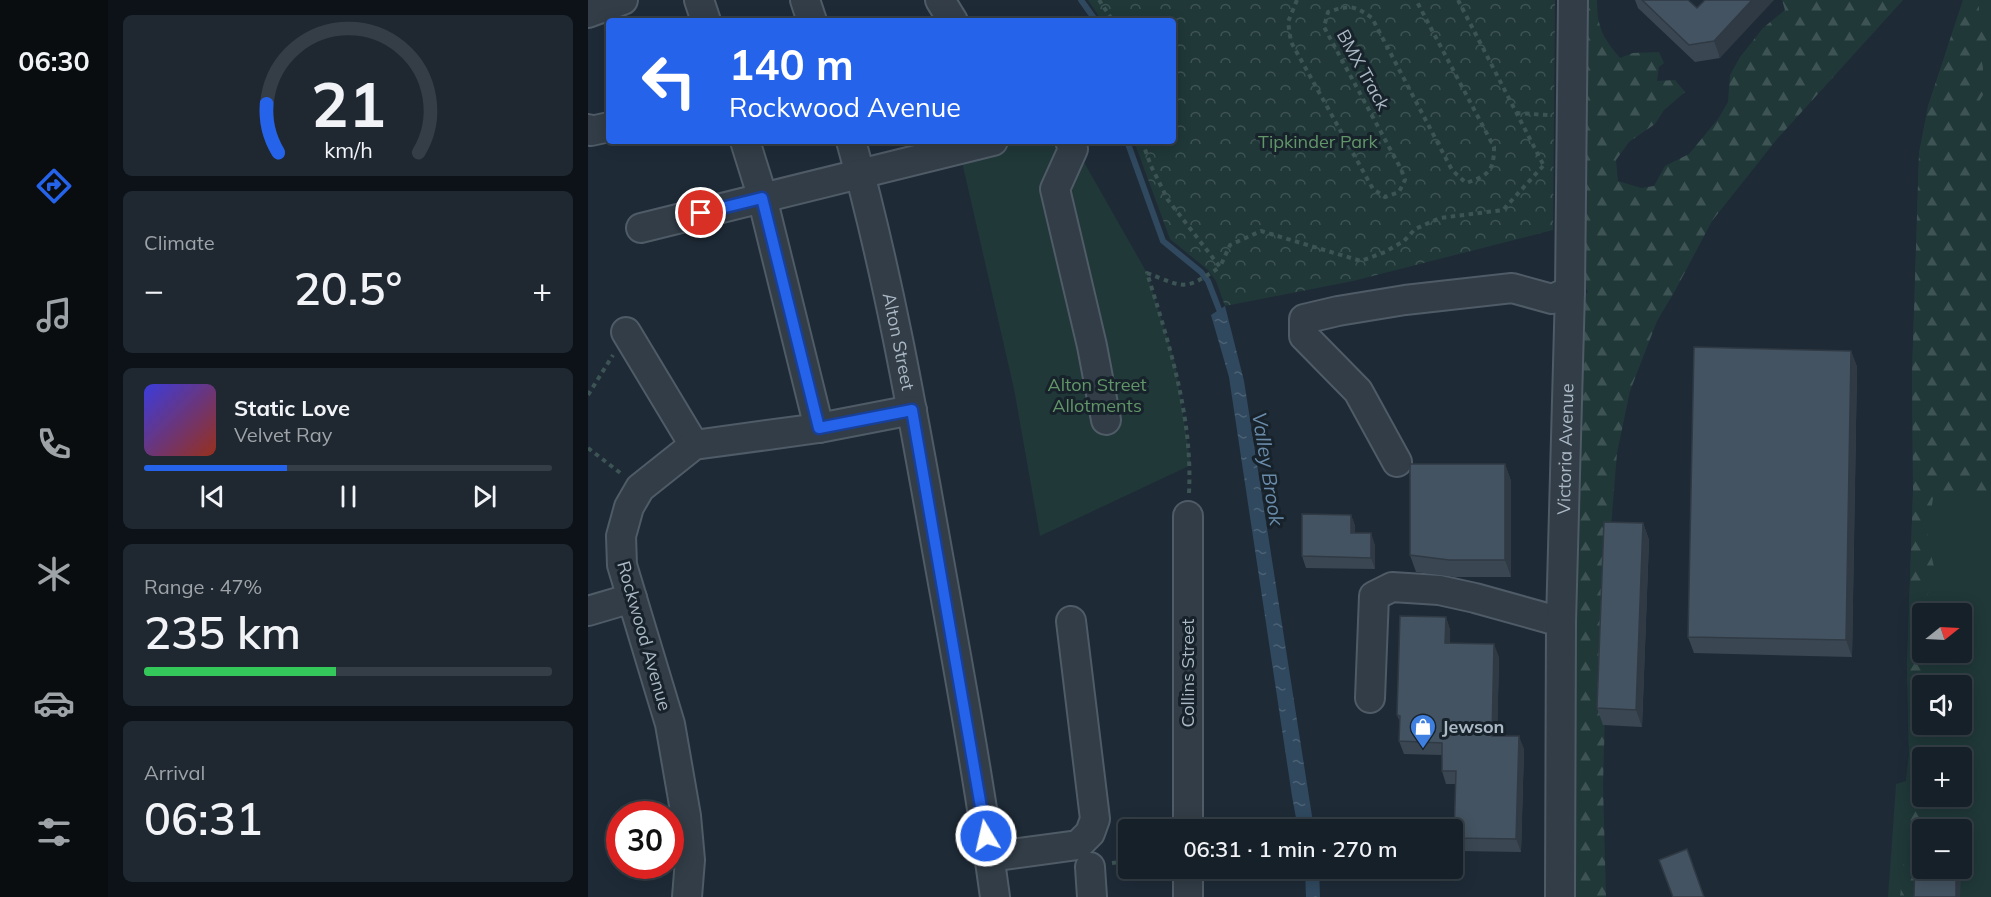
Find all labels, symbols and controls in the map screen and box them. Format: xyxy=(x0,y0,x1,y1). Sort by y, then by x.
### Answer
street label: BMX Track xyxy=(1332,25,1395,115)
text: 140 m xyxy=(729,38,854,91)
icon: left xyxy=(630,42,708,120)
text: 06:30 xyxy=(18,44,90,78)
text: 21 xyxy=(311,64,385,143)
text: Rockwood Avenue xyxy=(729,90,961,124)
park label: Tipkinder Park xyxy=(1258,130,1379,153)
text: km/h xyxy=(324,136,372,163)
icon: directions xyxy=(33,165,75,207)
pin xyxy=(675,187,726,238)
icon: arrive xyxy=(684,196,717,229)
text: Climate xyxy=(144,230,215,255)
text: 20.5° xyxy=(294,260,402,316)
text: − xyxy=(144,269,164,310)
text: + xyxy=(532,269,552,310)
street label: Alton Street xyxy=(878,290,920,392)
icon: music xyxy=(33,294,75,336)
park label: Alton Street Allotments xyxy=(1047,373,1147,417)
street label: Victoria Avenue xyxy=(1552,383,1578,515)
text: Static Love xyxy=(234,394,350,422)
water label: Valley Brook xyxy=(1247,410,1290,528)
text: Velvet Ray xyxy=(234,422,332,447)
icon: phone xyxy=(33,423,75,465)
icon: previous xyxy=(196,480,229,513)
icon: pause xyxy=(332,480,365,513)
icon: next xyxy=(468,480,501,513)
icon: climate xyxy=(33,553,75,595)
street label: Rockwood Avenue xyxy=(612,558,677,713)
text: Range · 47% xyxy=(144,574,262,599)
north arrow xyxy=(1912,603,1972,663)
map controls xyxy=(1912,603,1972,879)
text: 235 km xyxy=(144,604,301,660)
street label: Collins Street xyxy=(1176,619,1199,727)
button: sound xyxy=(1912,675,1972,735)
icon: car xyxy=(33,682,75,724)
shop icon: Jewson xyxy=(1408,712,1438,750)
place label: Jewson xyxy=(1442,715,1504,738)
button: + xyxy=(1912,747,1972,807)
text: Arrival xyxy=(144,760,205,785)
text: 06:31 xyxy=(144,790,263,846)
speed limit sign: 30 xyxy=(606,801,684,879)
position arrow xyxy=(954,804,1018,868)
icon: filters xyxy=(33,811,75,853)
button: − xyxy=(1912,819,1972,879)
text: 06:31 · 1 min · 270 m xyxy=(1183,835,1398,863)

